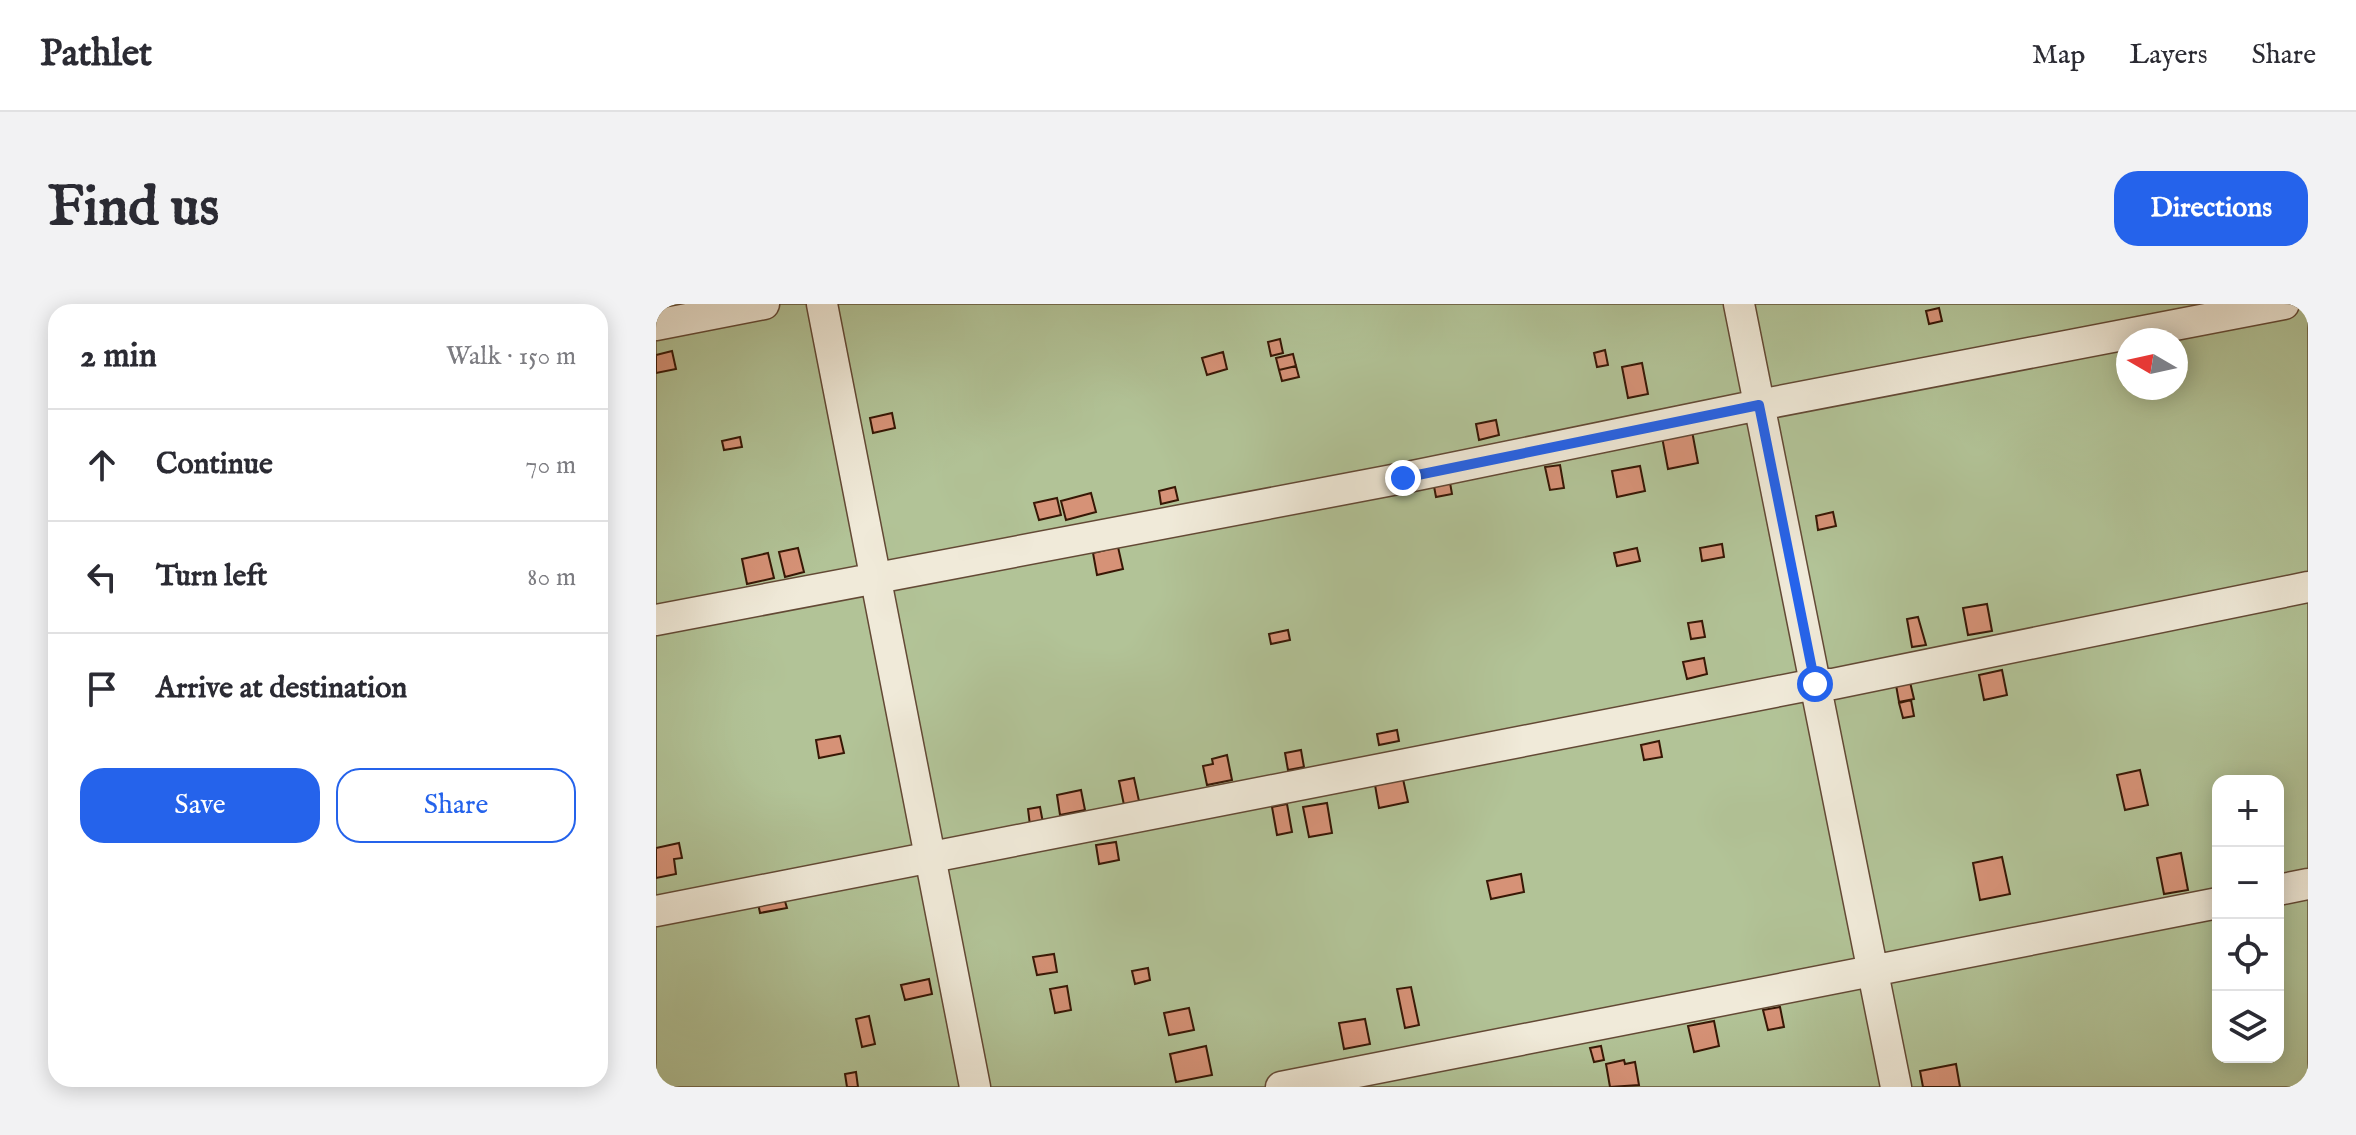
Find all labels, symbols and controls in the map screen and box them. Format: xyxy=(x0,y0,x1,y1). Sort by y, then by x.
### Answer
text: Pathlet xyxy=(40,31,152,79)
text: Map xyxy=(2032,38,2085,73)
text: Layers xyxy=(2129,38,2208,73)
text: Share xyxy=(2252,38,2316,73)
button: Directions xyxy=(2114,171,2308,246)
text: Find us xyxy=(48,173,219,244)
north arrow xyxy=(2116,328,2188,400)
text: 2 min xyxy=(80,335,157,378)
text: Walk · 150 m xyxy=(446,340,576,373)
icon: ahead xyxy=(80,443,124,487)
text: Continue xyxy=(156,446,273,484)
text: 70 m xyxy=(525,449,576,482)
route end xyxy=(1385,460,1421,496)
icon: left xyxy=(80,555,124,599)
text: Turn left xyxy=(156,558,267,596)
text: 80 m xyxy=(527,561,576,594)
route start xyxy=(1797,666,1833,702)
icon: arrive xyxy=(80,667,124,711)
text: Arrive at destination xyxy=(156,670,407,708)
button: Save xyxy=(80,768,320,843)
button: Share xyxy=(336,768,576,843)
map controls xyxy=(2212,775,2284,1063)
button: + xyxy=(2212,775,2284,847)
button: − xyxy=(2212,847,2284,919)
button: locate xyxy=(2212,919,2284,991)
button: layers xyxy=(2212,991,2284,1063)

